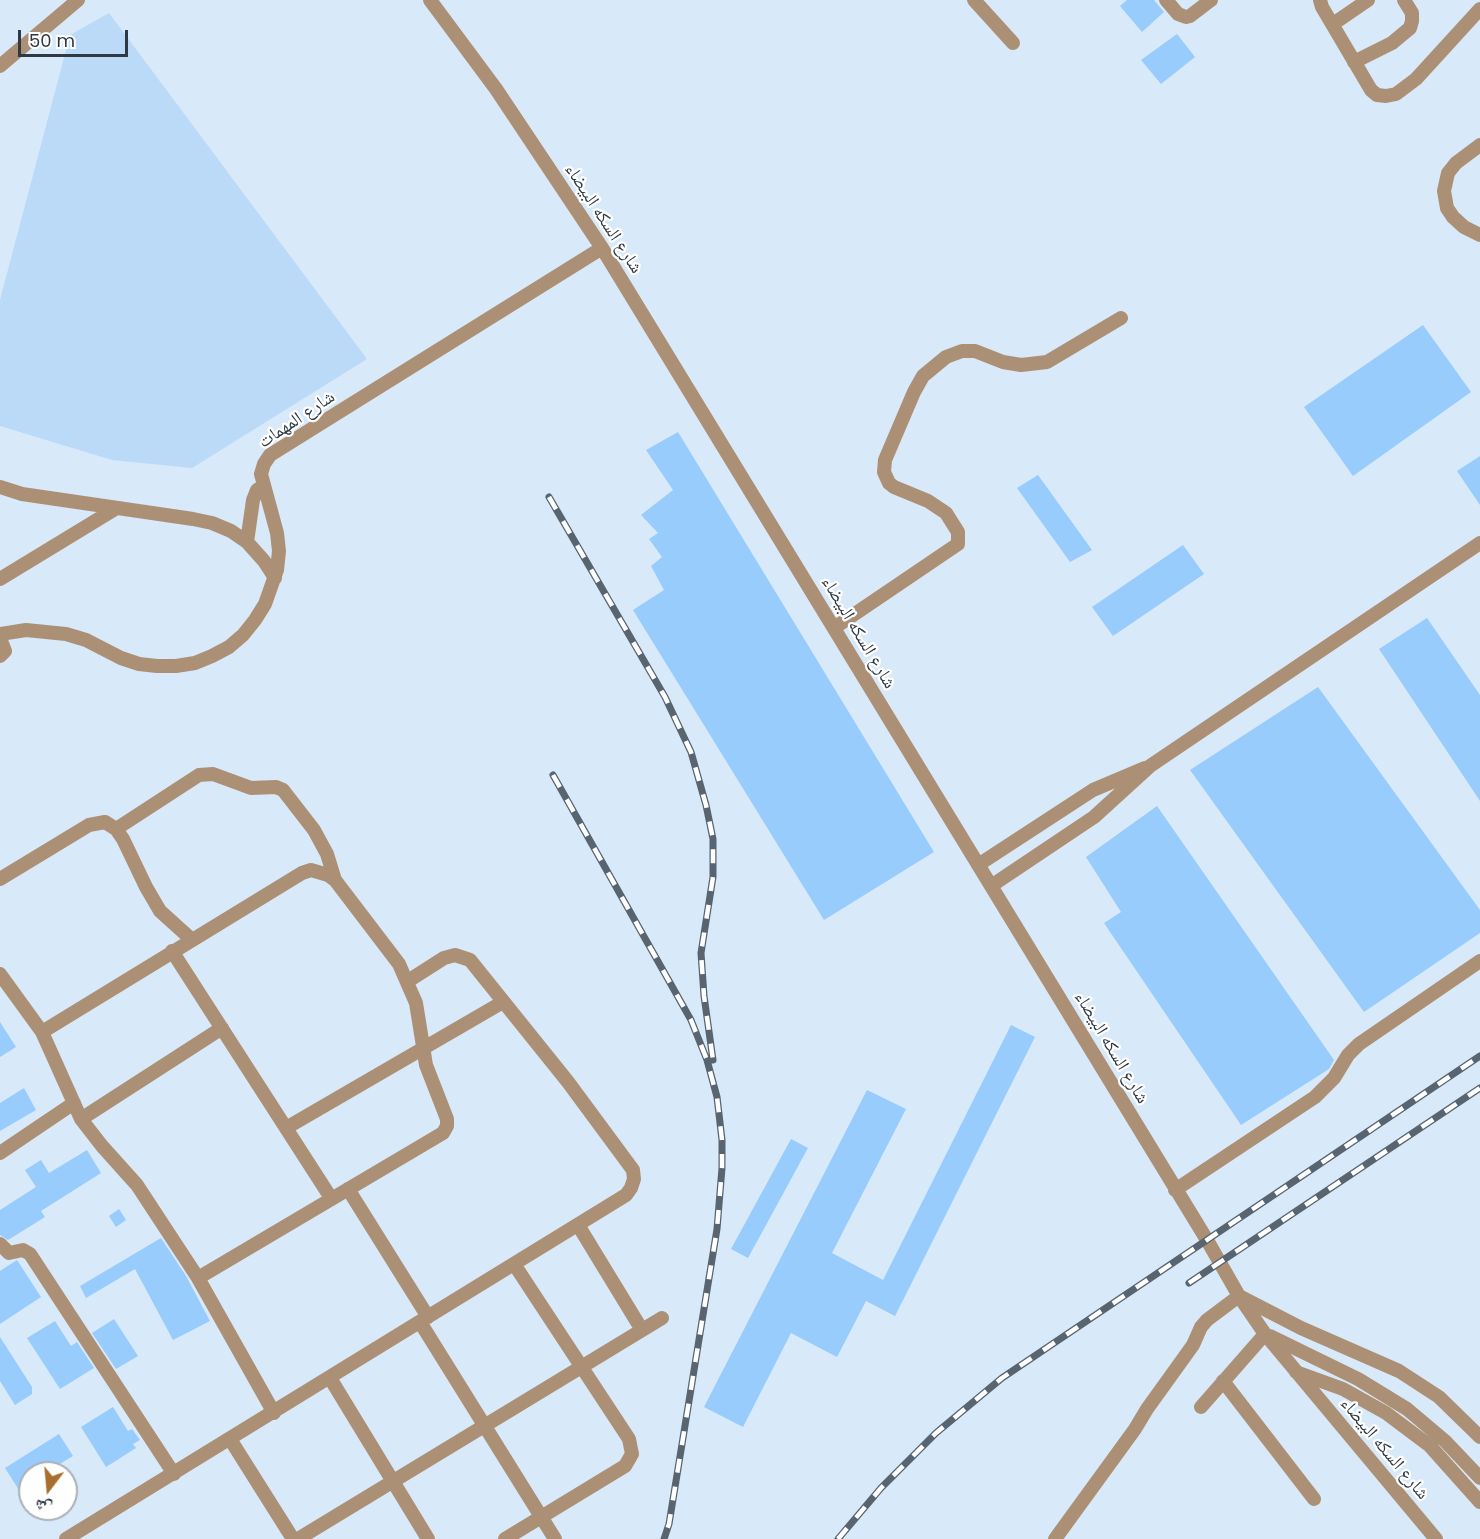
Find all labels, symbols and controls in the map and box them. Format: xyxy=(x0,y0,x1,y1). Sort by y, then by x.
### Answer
scale bar xyxy=(21,18,130,56)
text: 50 m xyxy=(29,28,75,53)
street label: شارع السكه البيضاء xyxy=(559,160,647,278)
street label: شارع المهمات xyxy=(255,387,339,453)
street label: شارع السكه البيضاء xyxy=(816,573,900,693)
street label: شارع السكه البيضاء xyxy=(1069,988,1153,1108)
street label: شارع السكه البيضاء xyxy=(1335,1394,1433,1504)
north arrow xyxy=(18,1461,78,1521)
text: ش xyxy=(32,1493,55,1520)

